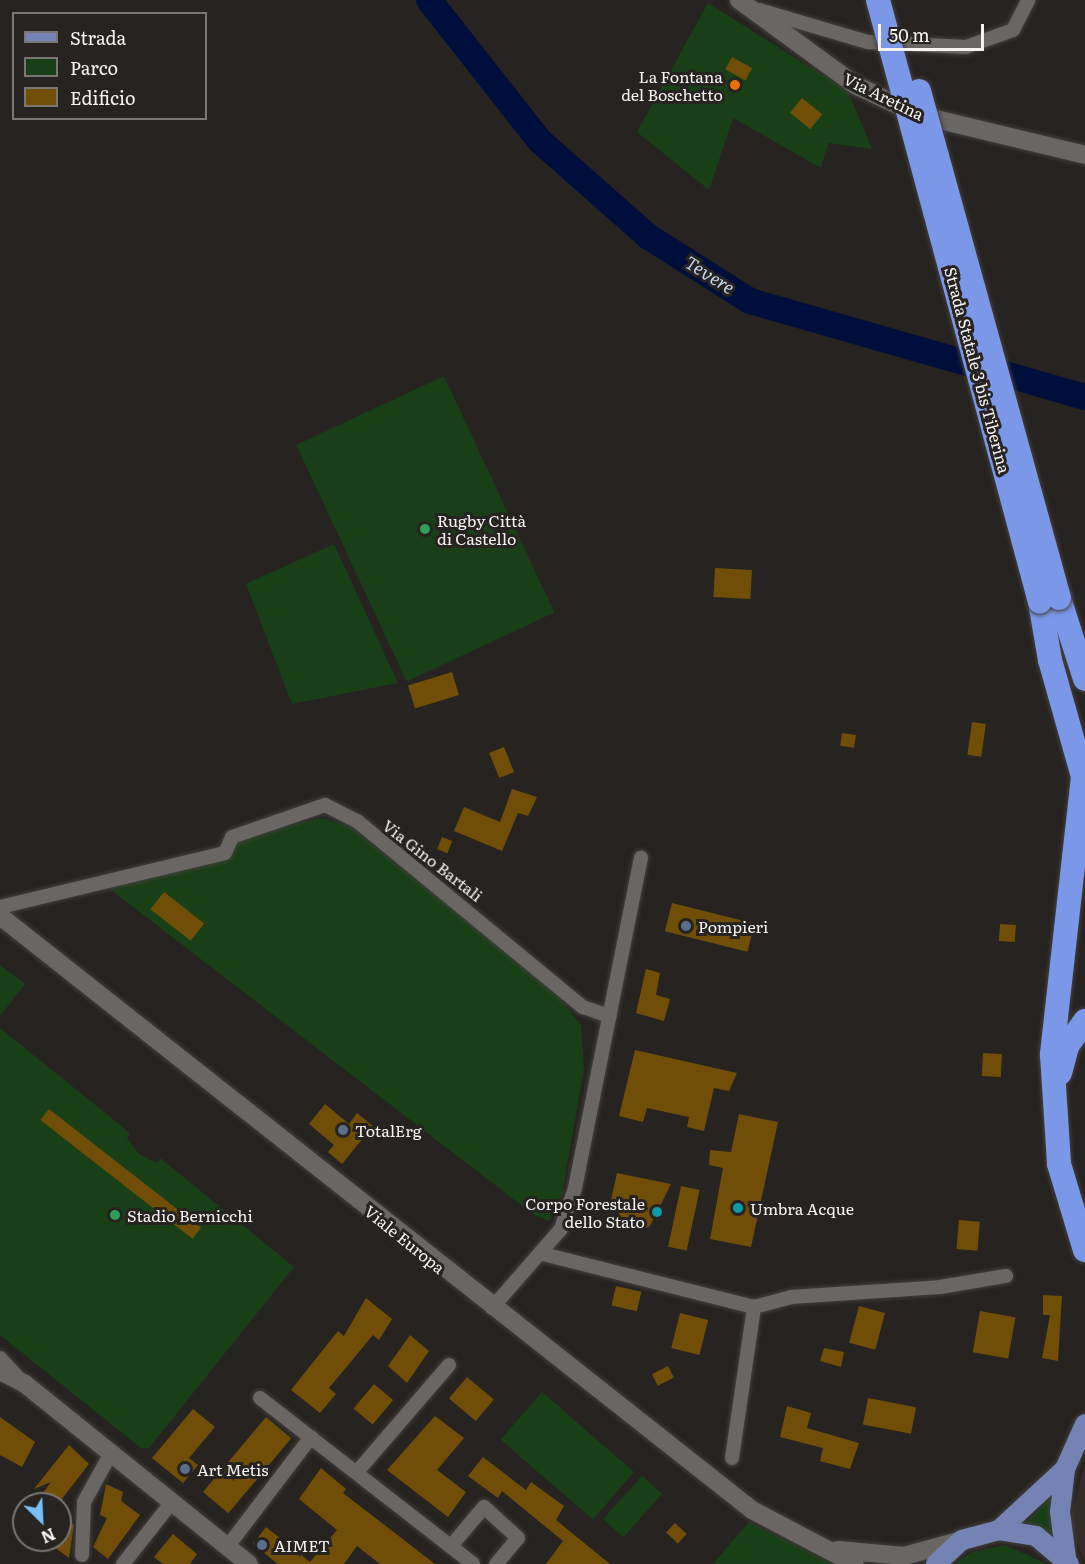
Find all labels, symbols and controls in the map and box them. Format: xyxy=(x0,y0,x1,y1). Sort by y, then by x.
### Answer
legend xyxy=(12,12,207,120)
scale bar xyxy=(881,12,988,50)
text: 50 m xyxy=(889,21,930,48)
text: Strada xyxy=(70,24,126,51)
text: Parco xyxy=(70,54,118,81)
place label: La Fontana del Boschetto xyxy=(621,66,723,104)
street label: Via Aretina xyxy=(841,68,927,124)
marker: La Fontana del Boschetto xyxy=(728,78,742,92)
text: Edificio xyxy=(70,84,136,111)
water label: Tevere xyxy=(681,252,739,298)
street label: Strada Statale 3 bis Tiberina xyxy=(941,265,1015,475)
place label: Rugby Città di Castello xyxy=(437,510,526,548)
marker: Rugby Città di Castello xyxy=(418,522,432,536)
street label: Via Gino Bartali xyxy=(379,815,487,905)
place label: Pompieri xyxy=(698,916,768,936)
marker: Pompieri xyxy=(679,919,693,933)
place label: TotalErg xyxy=(355,1120,422,1140)
marker: TotalErg xyxy=(336,1123,350,1137)
place label: Corpo Forestale dello Stato xyxy=(525,1193,645,1231)
place label: Umbra Acque xyxy=(750,1198,854,1218)
street label: Viale Europa xyxy=(361,1201,449,1277)
marker: Umbra Acque xyxy=(731,1201,745,1215)
place label: Stadio Bernicchi xyxy=(127,1205,253,1225)
marker: Corpo Forestale dello Stato xyxy=(650,1205,664,1219)
marker: Stadio Bernicchi xyxy=(108,1208,122,1222)
place label: Art Metis xyxy=(197,1459,268,1479)
marker: Art Metis xyxy=(178,1462,192,1476)
north arrow xyxy=(12,1492,72,1552)
text: N xyxy=(37,1523,60,1550)
place label: AIMET xyxy=(274,1535,330,1555)
marker: AIMET xyxy=(255,1538,269,1552)

